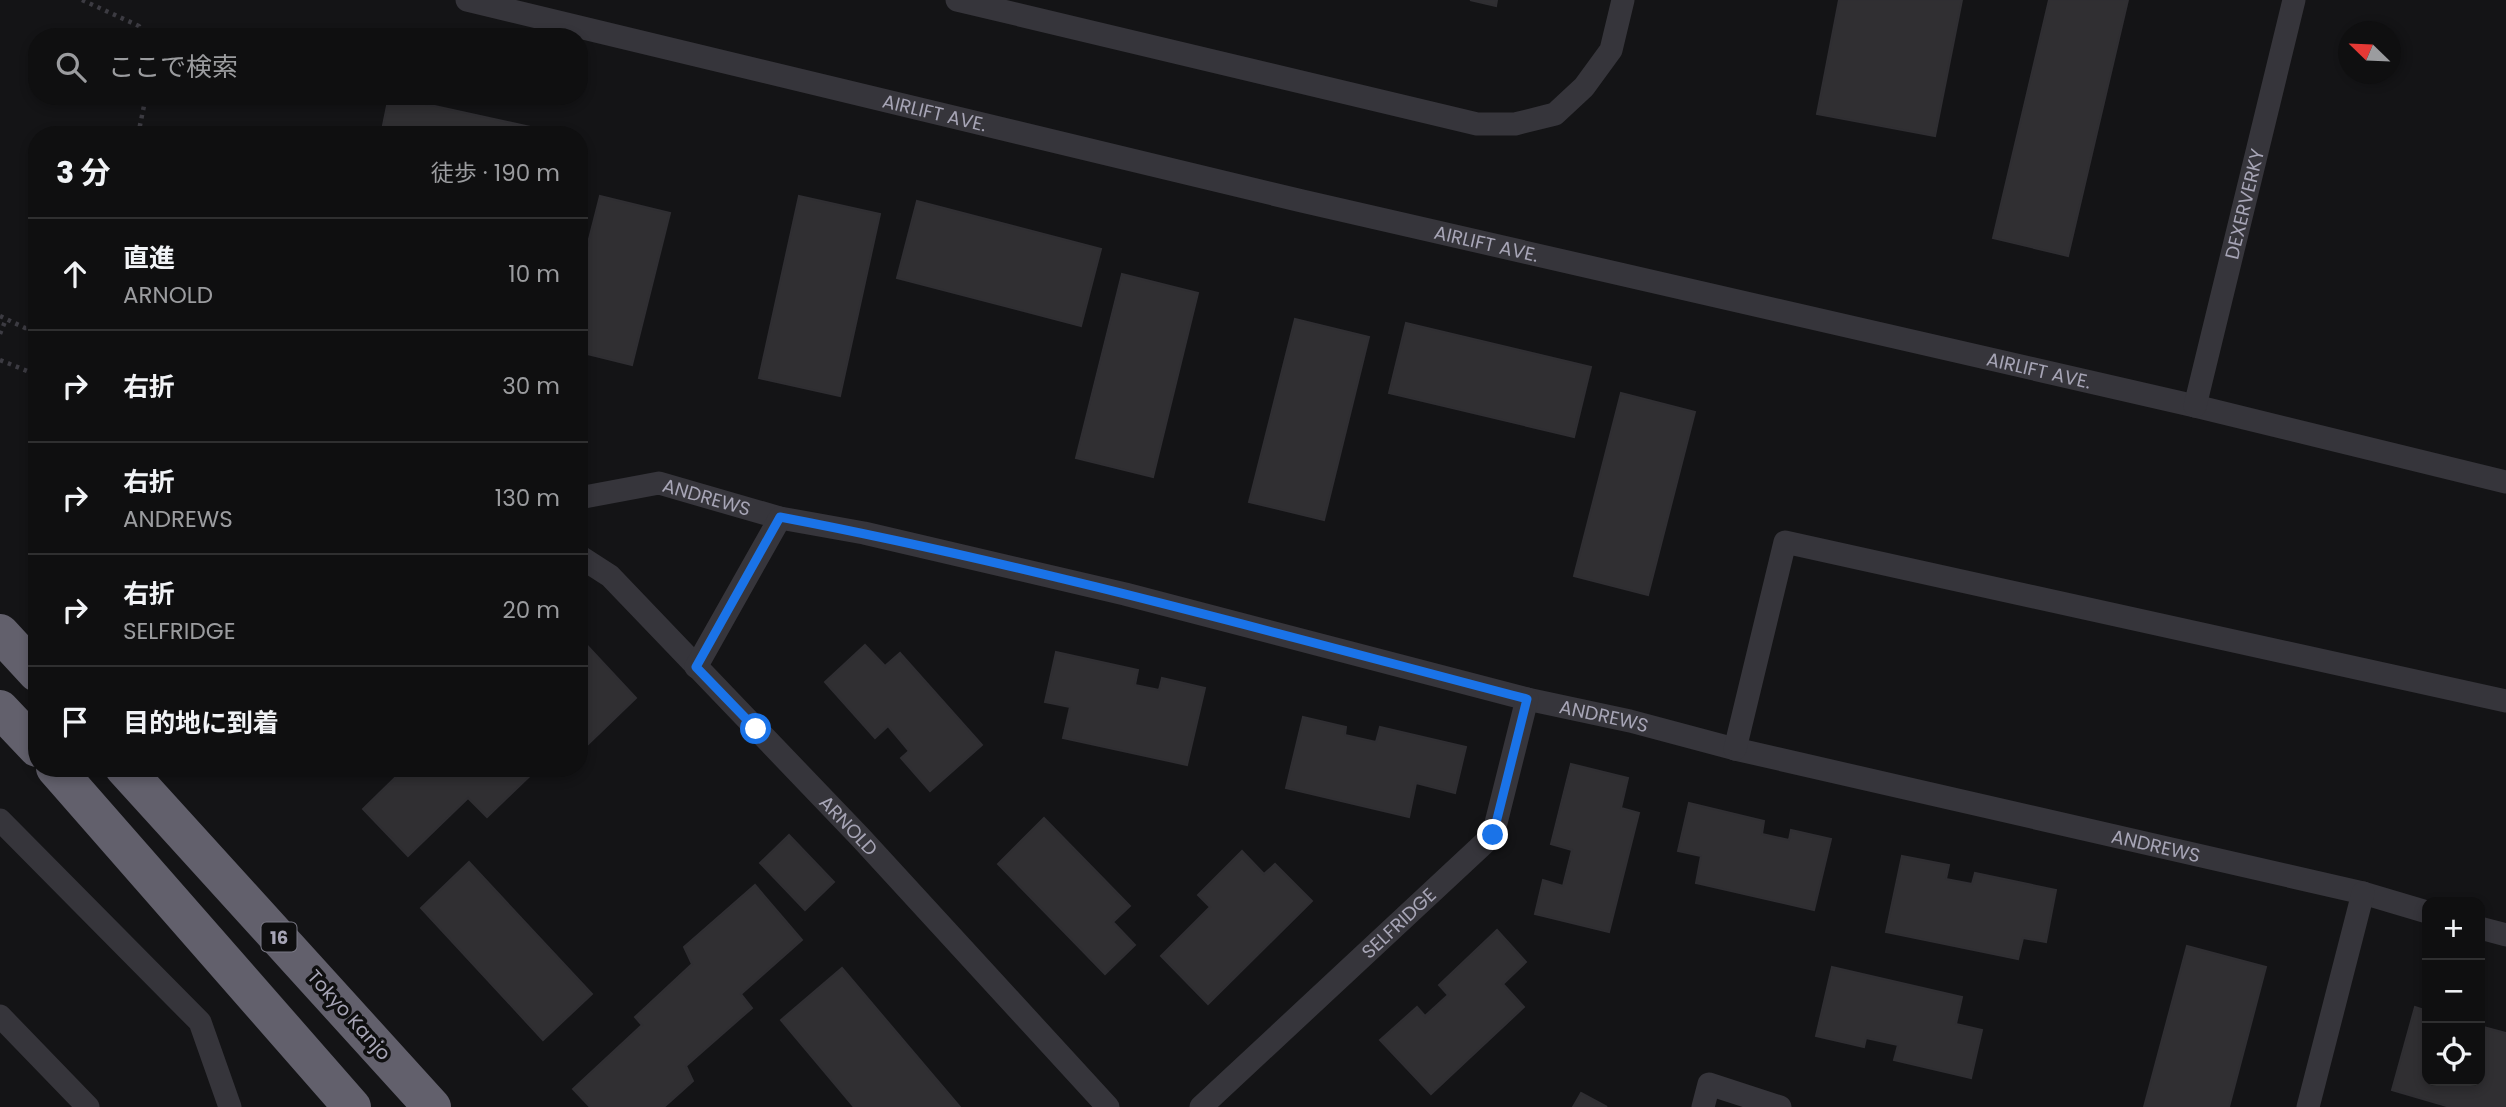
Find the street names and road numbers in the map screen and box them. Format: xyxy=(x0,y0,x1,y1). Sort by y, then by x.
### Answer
street label: AIRLIFT AVE. xyxy=(880,87,989,138)
street label: DEXERVERKY xyxy=(2218,146,2271,262)
street label: AIRLIFT AVE. xyxy=(1432,218,1541,268)
street label: AIRLIFT AVE. xyxy=(1984,345,2094,395)
street label: ANDREWS xyxy=(659,471,754,522)
street label: ANDREWS xyxy=(1557,693,1652,739)
street label: ARNOLD xyxy=(813,789,884,861)
street label: ANDREWS xyxy=(2109,822,2203,869)
street label: SELFRIDGE xyxy=(1355,881,1442,965)
road number: 16 xyxy=(262,922,296,952)
street label: Tokyo Kanjo xyxy=(301,964,397,1066)

